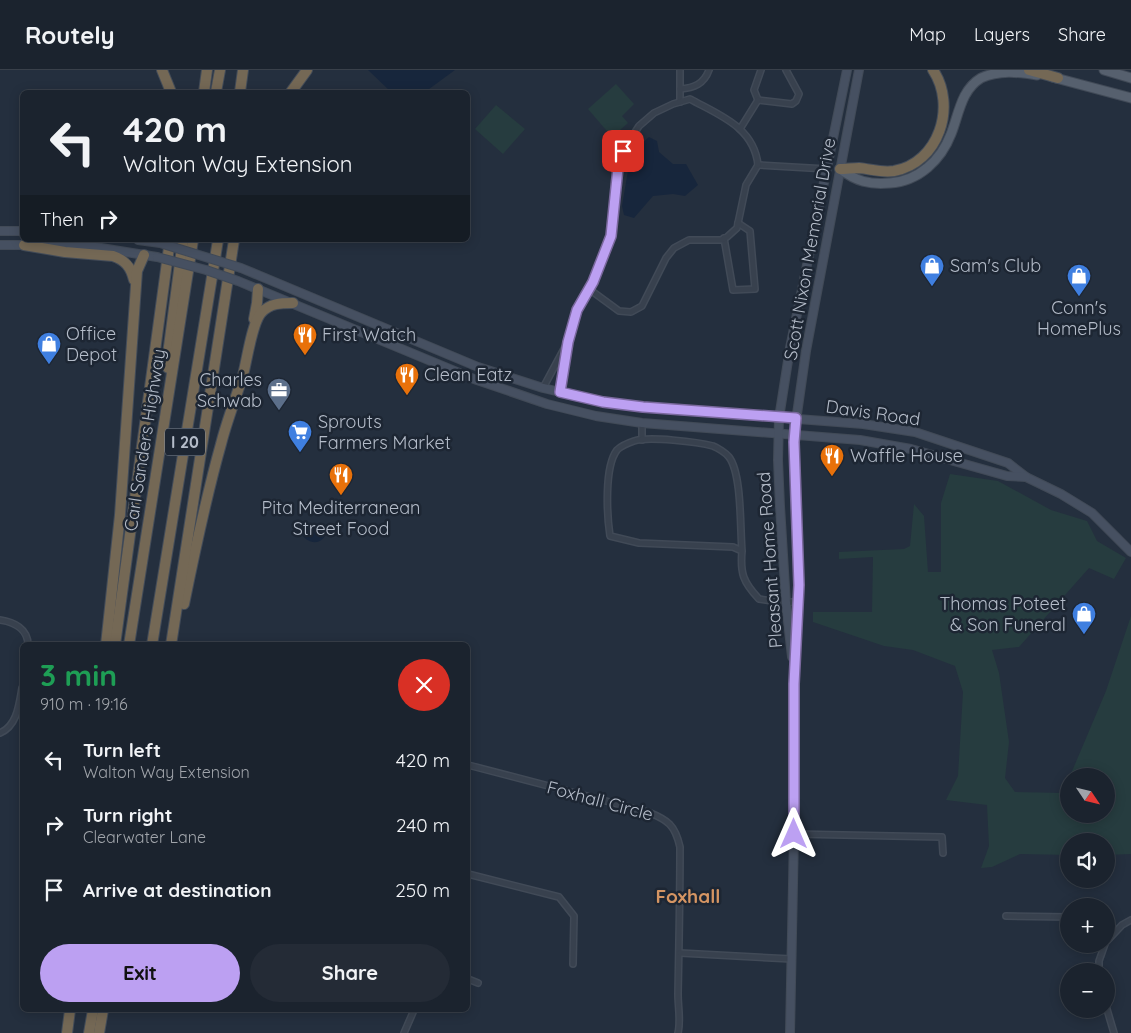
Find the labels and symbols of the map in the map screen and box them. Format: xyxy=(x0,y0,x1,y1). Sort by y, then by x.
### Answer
pin xyxy=(602,130,644,172)
street label: Scott Nixon Memorial Drive xyxy=(779,136,840,362)
shop icon: Sam's Club xyxy=(919,253,945,287)
place label: Sam's Club xyxy=(950,254,1041,277)
shop icon: Conn's HomePlus xyxy=(1066,263,1092,297)
place label: Conn's HomePlus xyxy=(1037,296,1121,340)
place label: Office Depot xyxy=(66,322,117,366)
restaurant icon: First Watch xyxy=(292,322,318,356)
place label: First Watch xyxy=(322,323,416,346)
shop icon: Office Depot xyxy=(36,331,62,365)
street label: Carl Sanders Highway xyxy=(119,347,170,533)
restaurant icon: Clean Eatz xyxy=(394,362,420,396)
place label: Clean Eatz xyxy=(424,363,512,386)
place label: Charles Schwab xyxy=(197,368,262,412)
office icon: Charles Schwab xyxy=(266,377,292,411)
street label: Davis Road xyxy=(824,395,922,431)
place label: Sprouts Farmers Market xyxy=(318,410,451,454)
supermarket icon: Sprouts Farmers Market xyxy=(287,419,313,453)
road number: I 20 xyxy=(165,428,205,456)
restaurant icon: Waffle House xyxy=(819,443,845,477)
place label: Waffle House xyxy=(850,444,963,467)
restaurant icon: Pita Mediterranean Street Food xyxy=(328,462,354,496)
street label: Pleasant Home Road xyxy=(752,471,787,649)
place label: Pita Mediterranean Street Food xyxy=(261,496,421,540)
place label: Thomas Poteet & Son Funeral xyxy=(939,592,1066,636)
shop icon: Thomas Poteet & Son Funeral xyxy=(1071,601,1097,635)
north arrow xyxy=(1060,768,1115,822)
street label: Foxhall Circle xyxy=(544,775,656,826)
position arrow xyxy=(767,807,819,859)
district label: Foxhall xyxy=(656,884,720,908)

